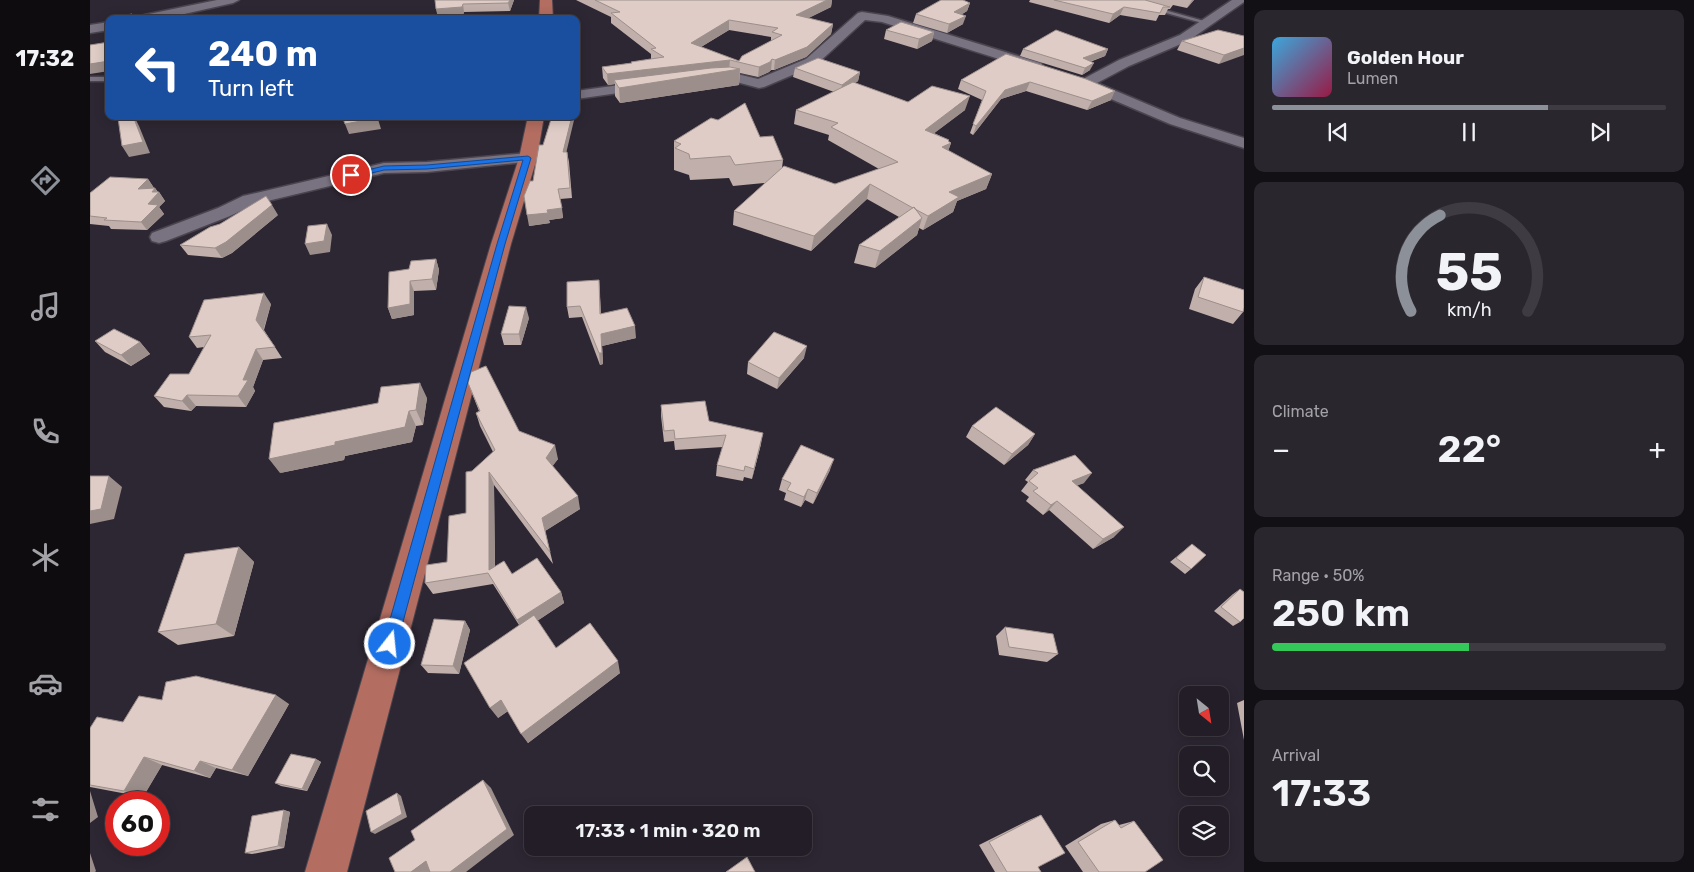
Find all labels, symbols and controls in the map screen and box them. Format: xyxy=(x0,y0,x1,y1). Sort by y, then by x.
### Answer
text: 240 m xyxy=(208,33,318,75)
icon: left xyxy=(125,35,190,100)
text: 17:32 xyxy=(16,45,74,72)
text: Golden Hour xyxy=(1347,46,1464,69)
text: Lumen xyxy=(1347,69,1398,88)
text: Turn left xyxy=(208,75,294,102)
icon: previous xyxy=(1324,118,1352,146)
icon: pause xyxy=(1455,118,1483,146)
icon: next xyxy=(1586,118,1614,146)
pin xyxy=(330,154,372,196)
icon: arrive xyxy=(337,161,365,189)
icon: directions xyxy=(28,163,63,198)
text: 55 xyxy=(1435,241,1503,303)
icon: music xyxy=(28,289,63,324)
text: km/h xyxy=(1447,299,1491,320)
text: Climate xyxy=(1272,402,1329,421)
icon: phone xyxy=(28,414,63,449)
text: 22° xyxy=(1438,426,1501,472)
text: − xyxy=(1272,433,1290,466)
text: + xyxy=(1649,433,1666,466)
icon: climate xyxy=(28,540,63,575)
text: Range · 50% xyxy=(1272,566,1364,585)
text: 250 km xyxy=(1272,590,1410,636)
position arrow xyxy=(363,617,415,669)
icon: car xyxy=(28,666,63,701)
north arrow xyxy=(1179,686,1229,736)
map controls xyxy=(1179,686,1229,856)
button: search xyxy=(1179,746,1229,796)
text: Arrival xyxy=(1272,746,1320,765)
text: 17:33 xyxy=(1272,770,1371,816)
speed limit sign: 60 xyxy=(105,791,170,856)
icon: filters xyxy=(28,792,63,827)
button: layers xyxy=(1179,806,1229,856)
text: 17:33 · 1 min · 320 m xyxy=(575,819,761,842)

